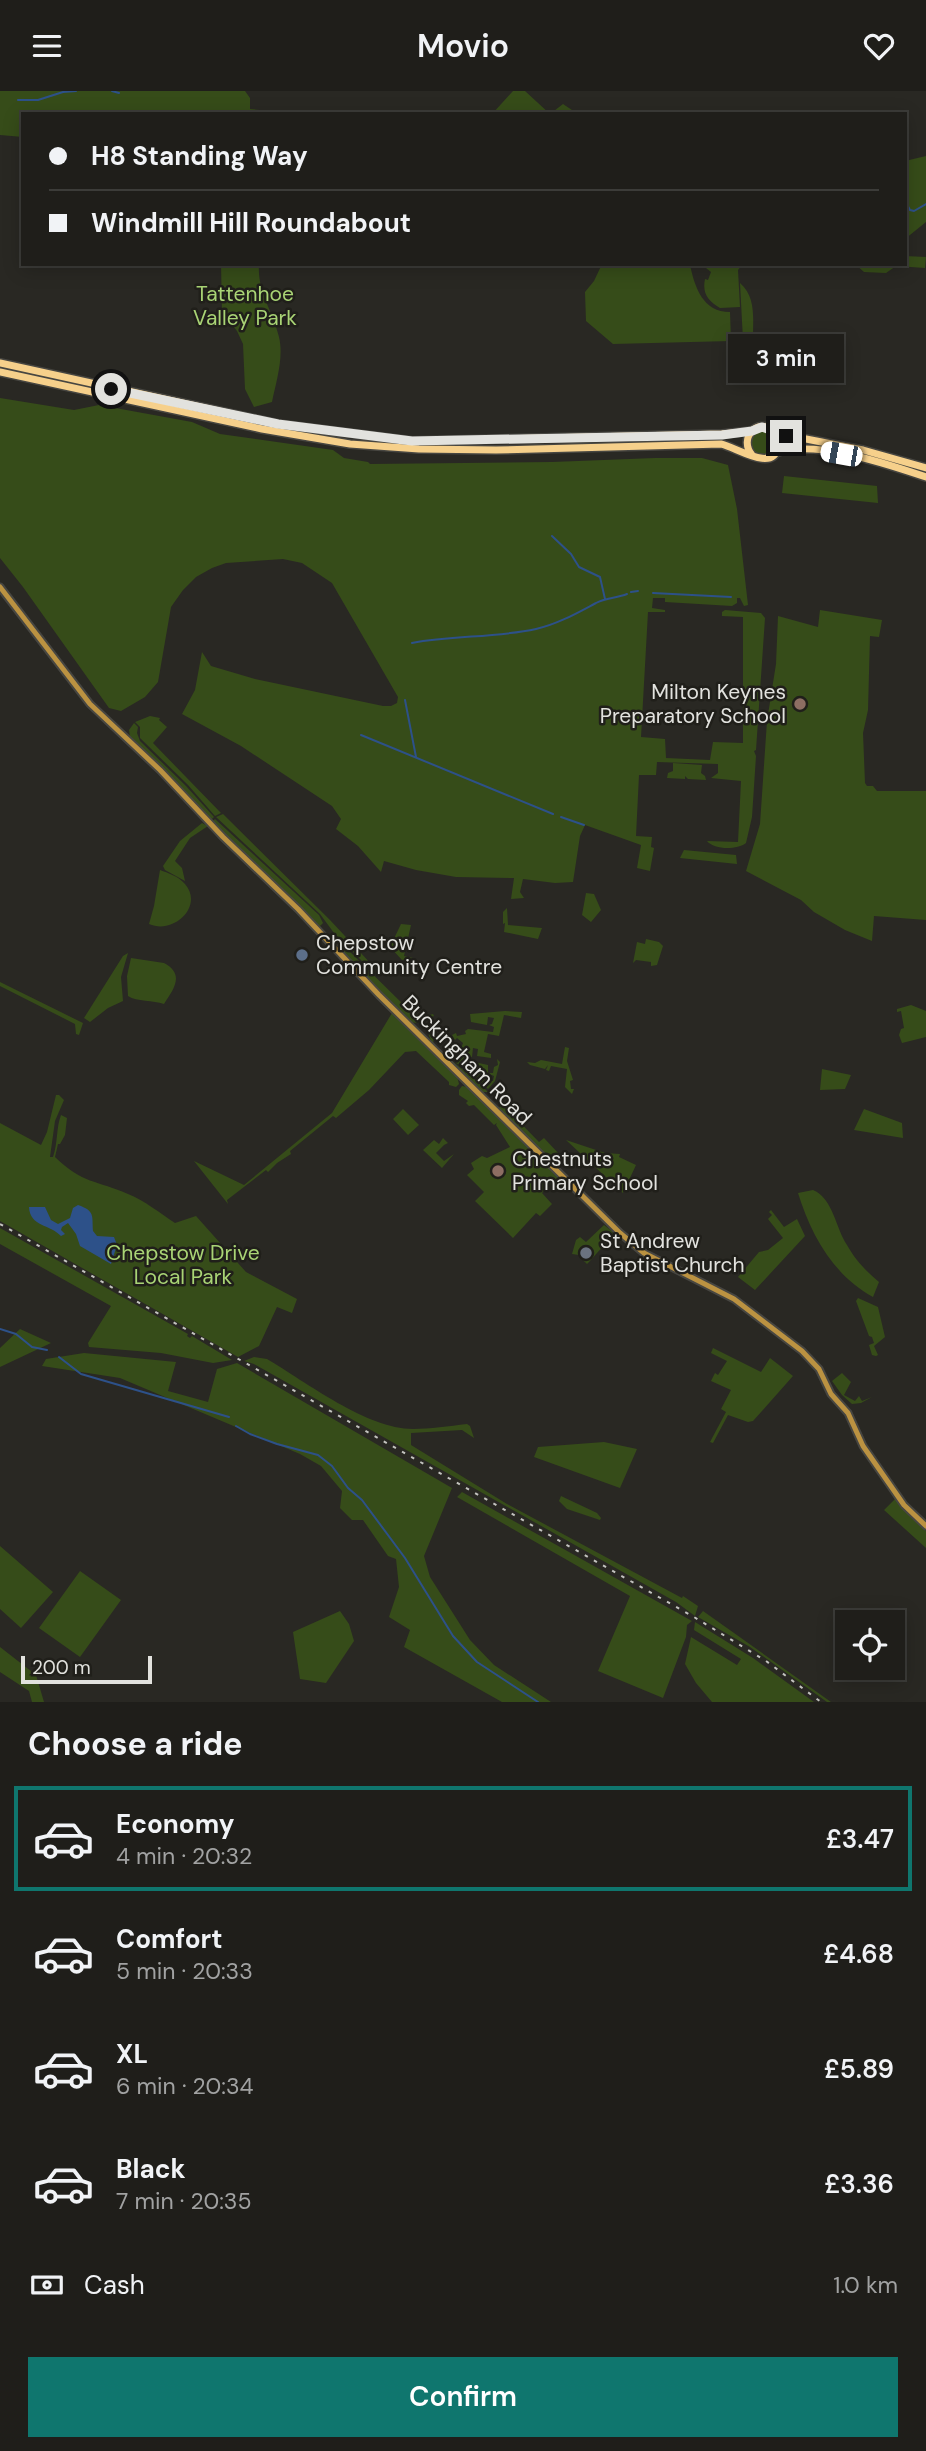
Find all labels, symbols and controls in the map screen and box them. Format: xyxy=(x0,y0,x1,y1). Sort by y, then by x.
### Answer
text: Movio xyxy=(417,25,509,67)
icon: menu xyxy=(28,27,66,65)
icon: heart xyxy=(860,27,898,65)
text: H8 Standing Way xyxy=(91,139,308,173)
text: Windmill Hill Roundabout xyxy=(91,206,411,240)
park label: Tattenhoe Valley Park xyxy=(193,280,297,332)
callout: 3 min xyxy=(728,335,844,383)
text: 3 min xyxy=(756,343,816,373)
route start xyxy=(95,373,127,405)
route end xyxy=(770,420,802,452)
car xyxy=(819,440,864,468)
place label: Milton Keynes Preparatory School xyxy=(600,678,786,730)
marker: Milton Keynes Preparatory School xyxy=(792,696,808,712)
place label: Chepstow Community Centre xyxy=(316,929,502,981)
marker: Chepstow Community Centre xyxy=(294,947,310,963)
street label: Buckingham Road xyxy=(396,989,538,1131)
place label: Chestnuts Primary School xyxy=(512,1145,658,1197)
marker: Chestnuts Primary School xyxy=(490,1163,506,1179)
place label: St Andrew Baptist Church xyxy=(600,1227,745,1279)
park label: Chepstow Drive Local Park xyxy=(106,1239,260,1291)
marker: St Andrew Baptist Church xyxy=(578,1245,594,1261)
map controls xyxy=(835,1610,905,1680)
button: locate xyxy=(835,1610,905,1680)
scale bar xyxy=(21,1653,152,1685)
text: 200 m xyxy=(32,1655,91,1680)
text: Choose a ride xyxy=(28,1723,243,1765)
icon: car xyxy=(32,1807,95,1870)
text: Economy xyxy=(116,1807,234,1841)
text: £3.47 xyxy=(826,1822,894,1856)
text: 4 min · 20:32 xyxy=(116,1841,252,1871)
icon: car xyxy=(32,1922,95,1985)
text: Comfort xyxy=(116,1922,222,1956)
text: £4.68 xyxy=(823,1937,894,1971)
text: 5 min · 20:33 xyxy=(116,1956,253,1986)
icon: car xyxy=(32,2037,95,2100)
text: XL xyxy=(116,2037,148,2071)
text: £5.89 xyxy=(824,2052,894,2086)
text: 6 min · 20:34 xyxy=(116,2071,254,2101)
icon: car xyxy=(32,2152,95,2215)
text: Black xyxy=(116,2152,186,2186)
text: £3.36 xyxy=(824,2167,894,2201)
text: 7 min · 20:35 xyxy=(116,2186,251,2216)
icon: cash xyxy=(28,2266,66,2304)
text: Cash xyxy=(84,2268,145,2302)
text: 1.0 km xyxy=(833,2270,898,2300)
button: Confirm xyxy=(28,2357,898,2437)

